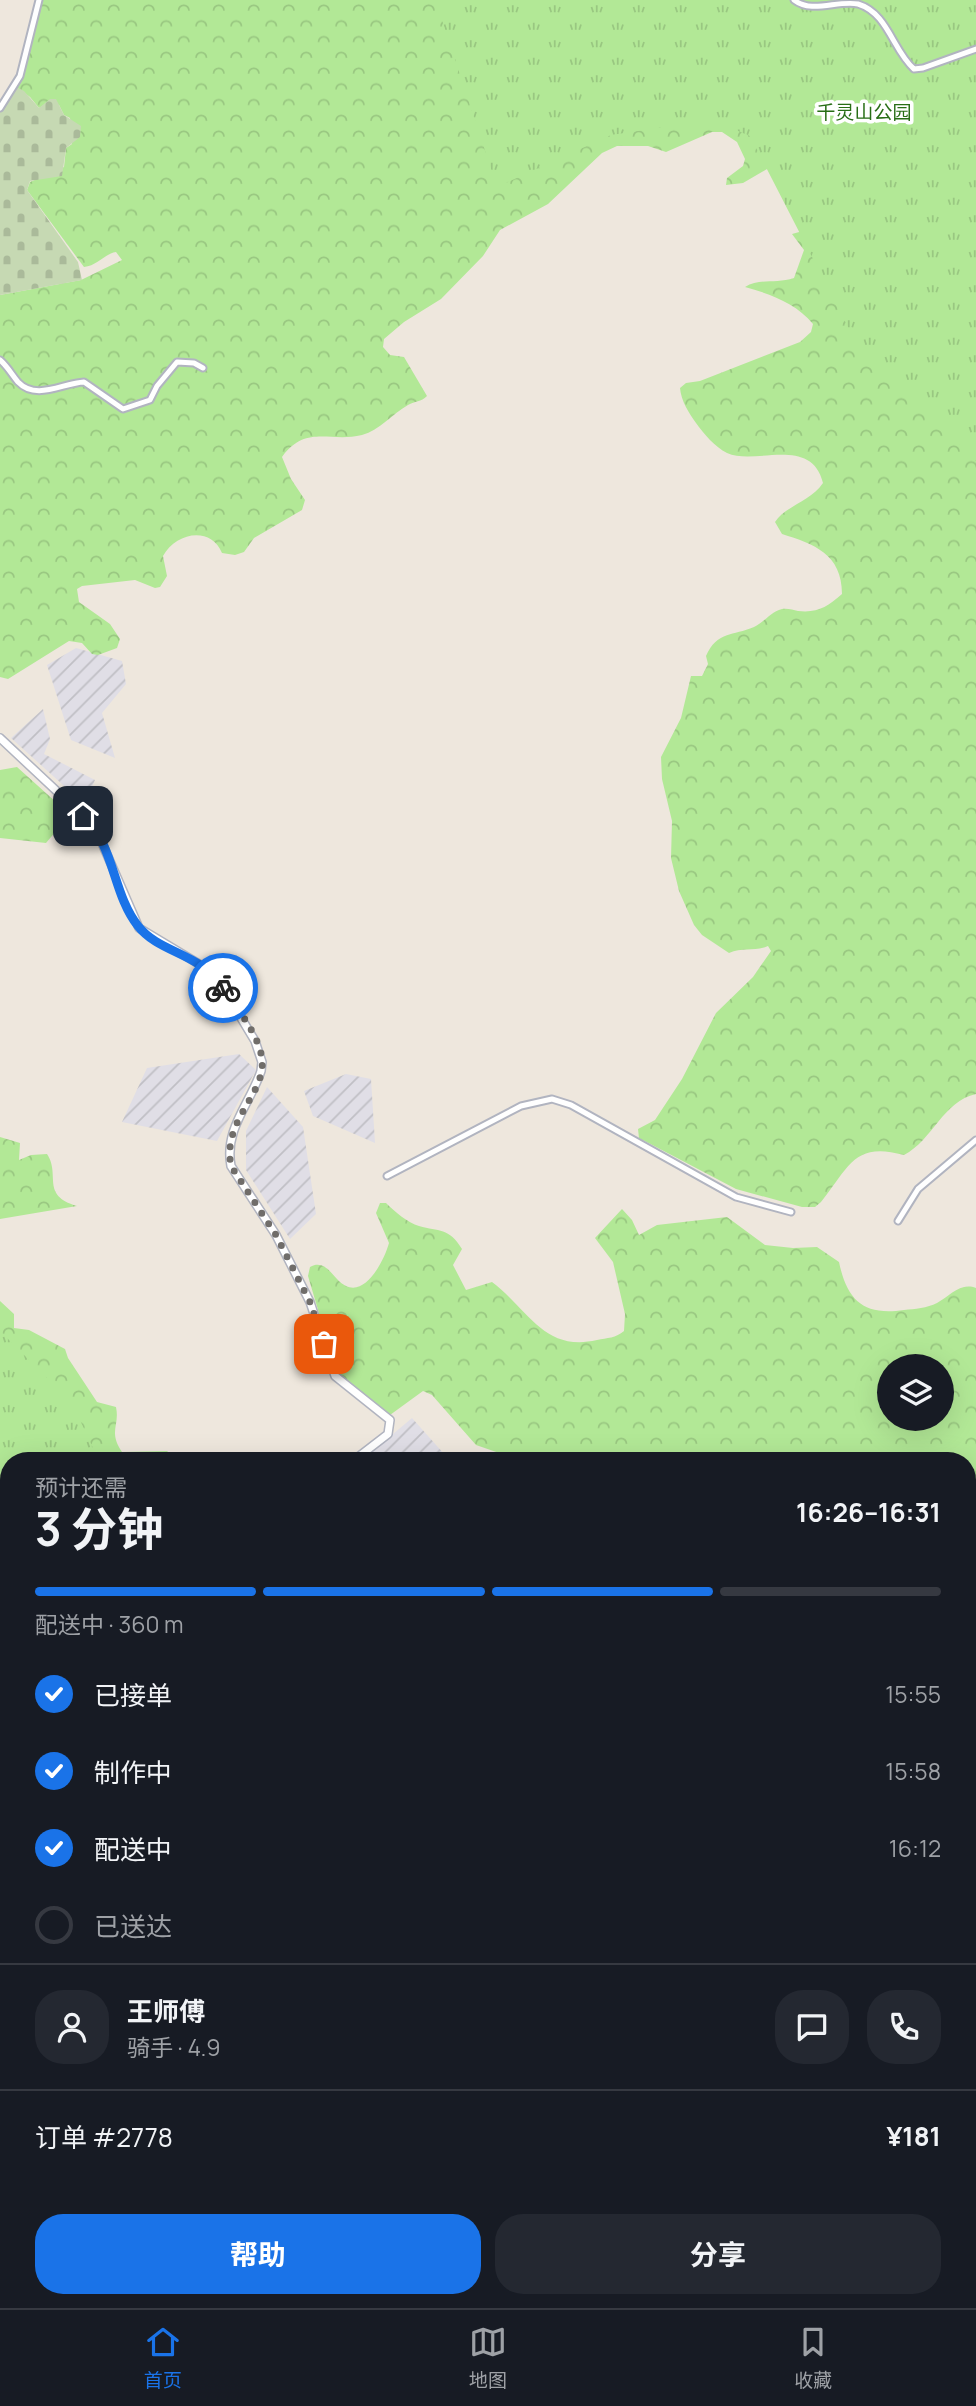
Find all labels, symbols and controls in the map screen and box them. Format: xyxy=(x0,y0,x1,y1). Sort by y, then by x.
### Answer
park label: 千灵山公园 xyxy=(816,99,912,125)
pin xyxy=(53,786,113,846)
icon: home xyxy=(64,797,102,835)
courier xyxy=(188,953,258,1023)
icon: bike xyxy=(204,969,242,1007)
pin xyxy=(294,1314,354,1374)
icon: bag xyxy=(305,1325,343,1363)
map controls xyxy=(877,1354,954,1431)
button: layers xyxy=(877,1354,954,1431)
text: 预计还需 xyxy=(35,1471,127,1503)
text: 16:26–16:31 xyxy=(796,1494,941,1530)
text: 3 分钟 xyxy=(35,1497,163,1560)
text: 配送中 · 360 m xyxy=(35,1608,184,1640)
icon: check xyxy=(35,1675,73,1713)
text: 已接单 xyxy=(94,1677,172,1713)
text: 15:55 xyxy=(885,1678,941,1710)
icon: check xyxy=(35,1752,73,1790)
text: 制作中 xyxy=(94,1754,172,1790)
text: 15:58 xyxy=(885,1755,941,1787)
icon: check xyxy=(35,1829,73,1867)
text: 配送中 xyxy=(94,1831,172,1867)
text: 16:12 xyxy=(889,1832,941,1864)
text: 已送达 xyxy=(94,1908,172,1944)
button: person xyxy=(35,1990,109,2064)
button: chat xyxy=(775,1990,849,2064)
button: phone xyxy=(867,1990,941,2064)
text: 王师傅 xyxy=(127,1993,205,2029)
text: 骑手 · 4.9 xyxy=(127,2031,221,2063)
text: ¥181 xyxy=(886,2118,941,2154)
text: 订单 #2778 xyxy=(35,2119,173,2155)
button: 帮助 xyxy=(35,2214,481,2294)
button: 分享 xyxy=(495,2214,941,2294)
tab: 首页 xyxy=(144,2323,182,2393)
tab: 地图 xyxy=(469,2323,507,2393)
tab: 收藏 xyxy=(794,2323,832,2393)

